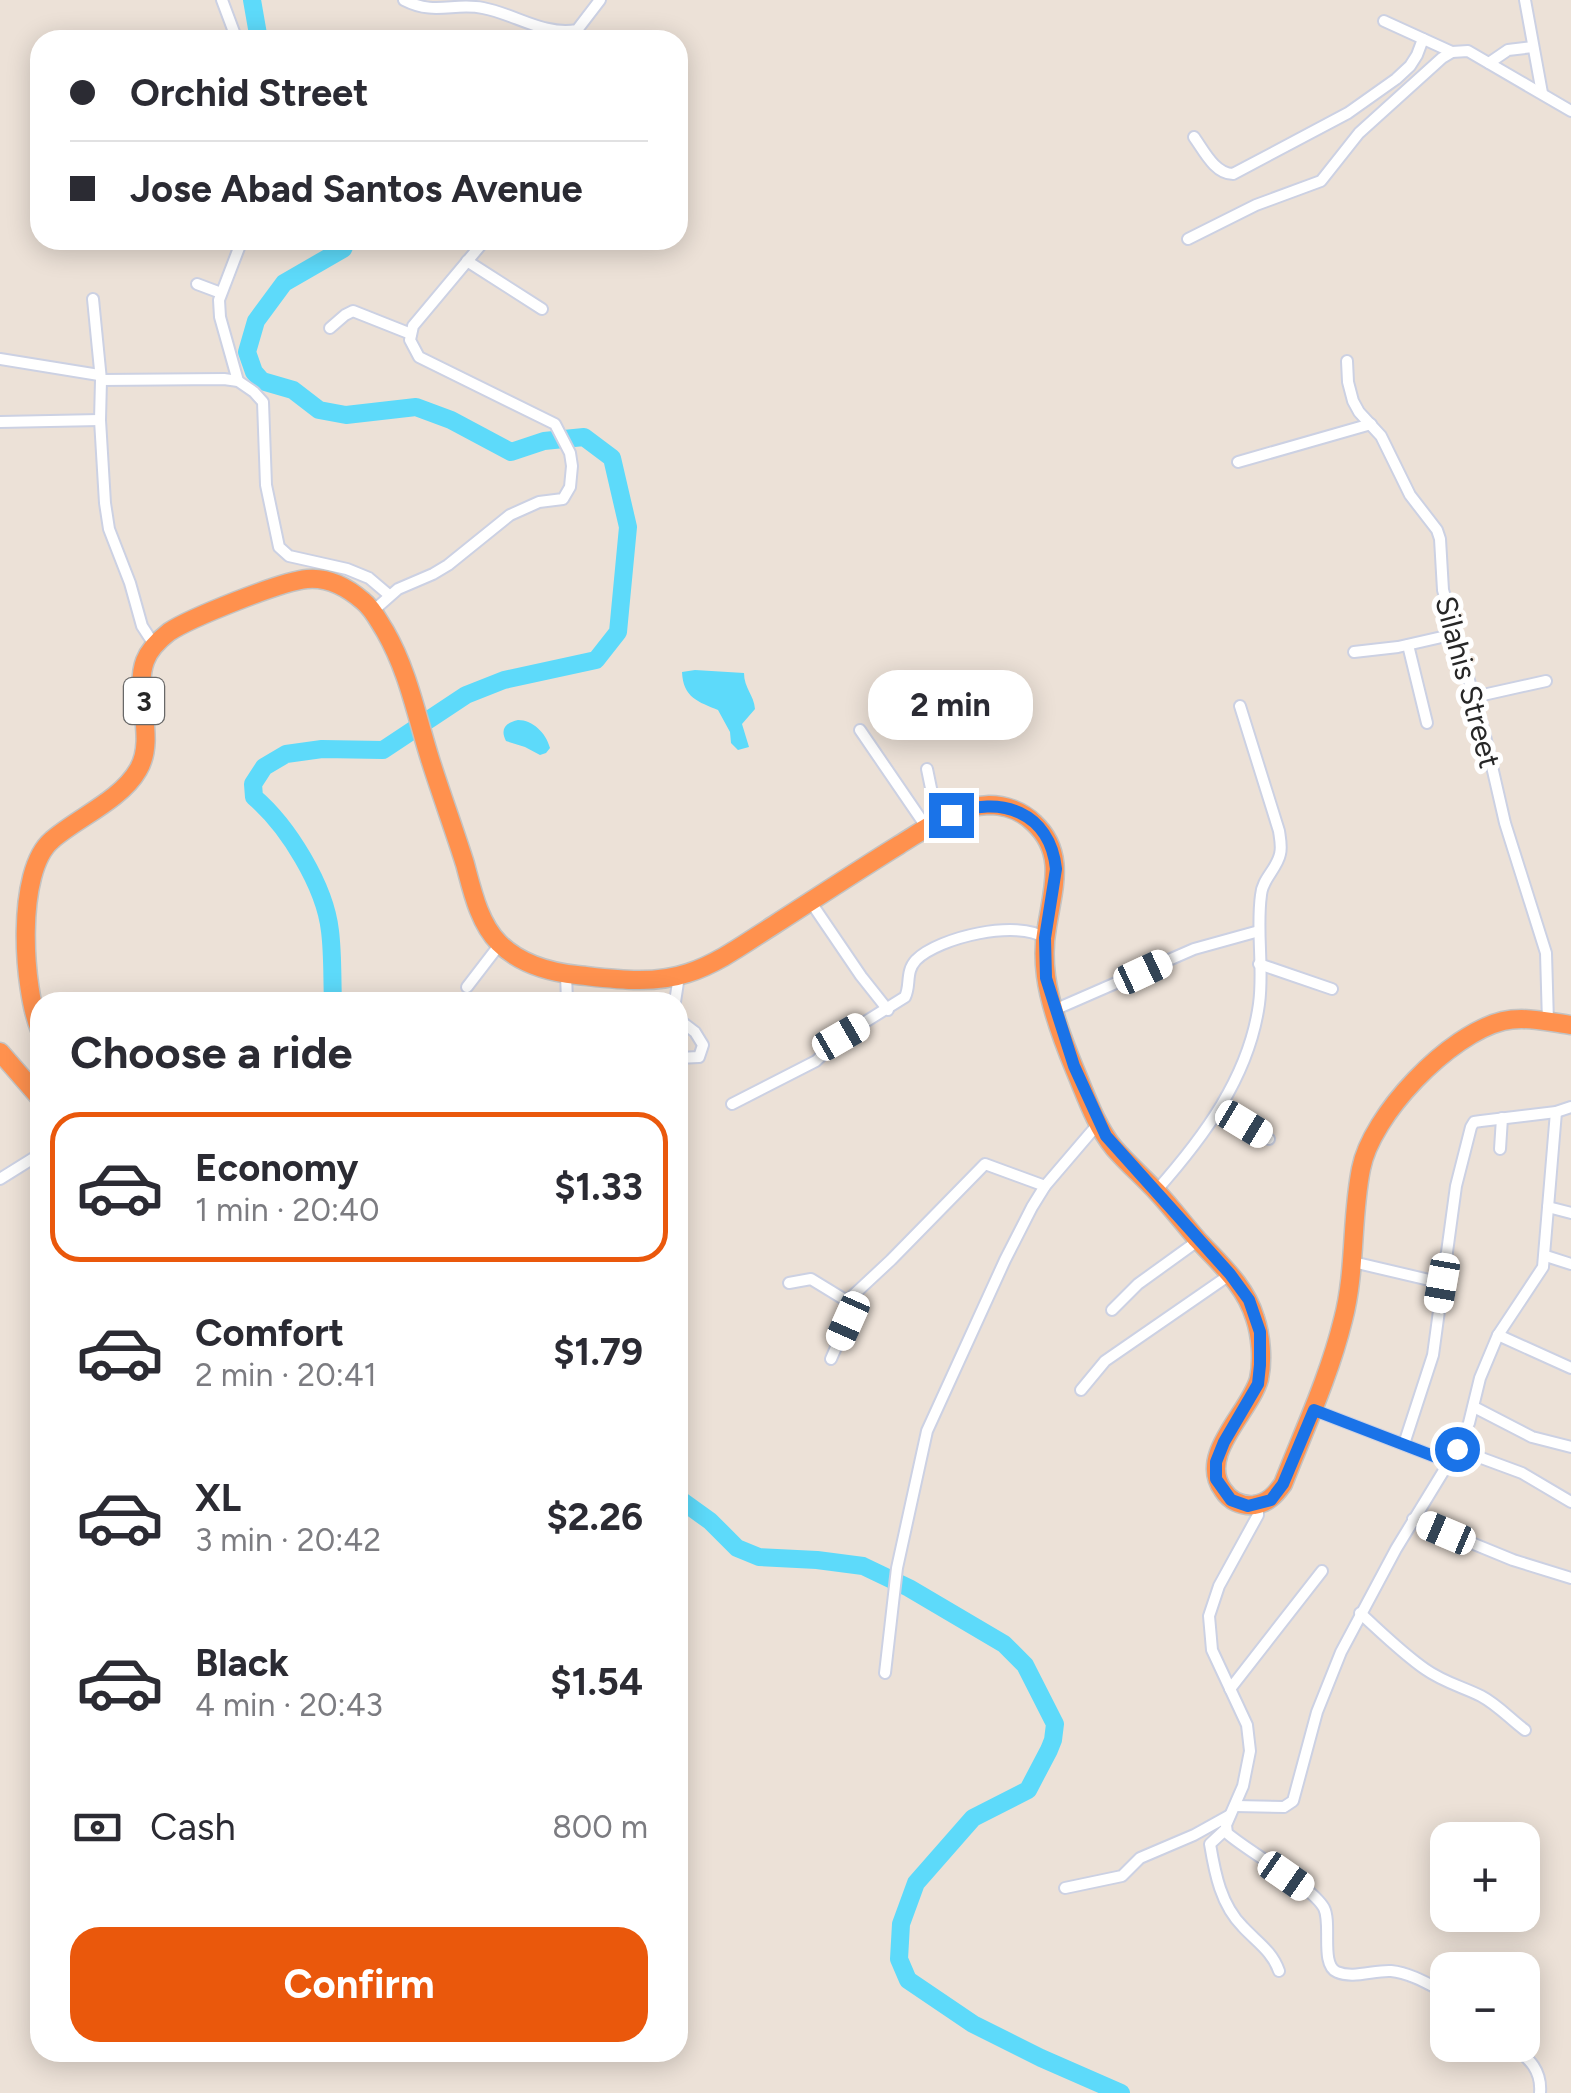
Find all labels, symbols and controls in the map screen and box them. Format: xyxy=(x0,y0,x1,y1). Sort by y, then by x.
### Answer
text: Orchid Street xyxy=(130,70,368,116)
text: Jose Abad Santos Avenue xyxy=(130,166,583,212)
street label: Silahis Street xyxy=(1427,592,1509,772)
callout: 2 min xyxy=(868,670,1034,740)
road number: 3 xyxy=(124,678,164,724)
text: 2 min xyxy=(910,686,991,724)
route end xyxy=(929,793,974,838)
car xyxy=(1109,946,1177,998)
car xyxy=(808,1009,874,1065)
text: Choose a ride xyxy=(70,1025,352,1079)
car xyxy=(1211,1096,1277,1152)
icon: car xyxy=(75,1142,165,1232)
text: Economy xyxy=(195,1145,358,1191)
text: $1.33 xyxy=(554,1164,643,1210)
text: 1 min · 20:40 xyxy=(195,1191,379,1229)
car xyxy=(1422,1251,1462,1315)
car xyxy=(822,1287,874,1355)
icon: car xyxy=(75,1307,165,1397)
text: Comfort xyxy=(195,1310,344,1356)
text: $1.79 xyxy=(553,1329,643,1375)
text: 2 min · 20:41 xyxy=(195,1356,377,1394)
route start xyxy=(1435,1427,1480,1472)
icon: car xyxy=(75,1472,165,1562)
text: XL xyxy=(195,1475,241,1521)
text: $2.26 xyxy=(546,1494,643,1540)
car xyxy=(1413,1507,1479,1559)
text: 3 min · 20:42 xyxy=(195,1521,381,1559)
icon: car xyxy=(75,1637,165,1727)
text: Black xyxy=(195,1640,289,1686)
text: $1.54 xyxy=(550,1659,643,1705)
text: 4 min · 20:43 xyxy=(195,1686,383,1724)
icon: cash xyxy=(70,1800,125,1855)
text: Cash xyxy=(150,1804,236,1850)
text: 800 m xyxy=(552,1808,648,1846)
map controls xyxy=(1430,1822,1540,2062)
button: + xyxy=(1430,1822,1540,1932)
car xyxy=(1253,1847,1319,1905)
button: Confirm xyxy=(70,1927,648,2042)
button: − xyxy=(1430,1952,1540,2062)

